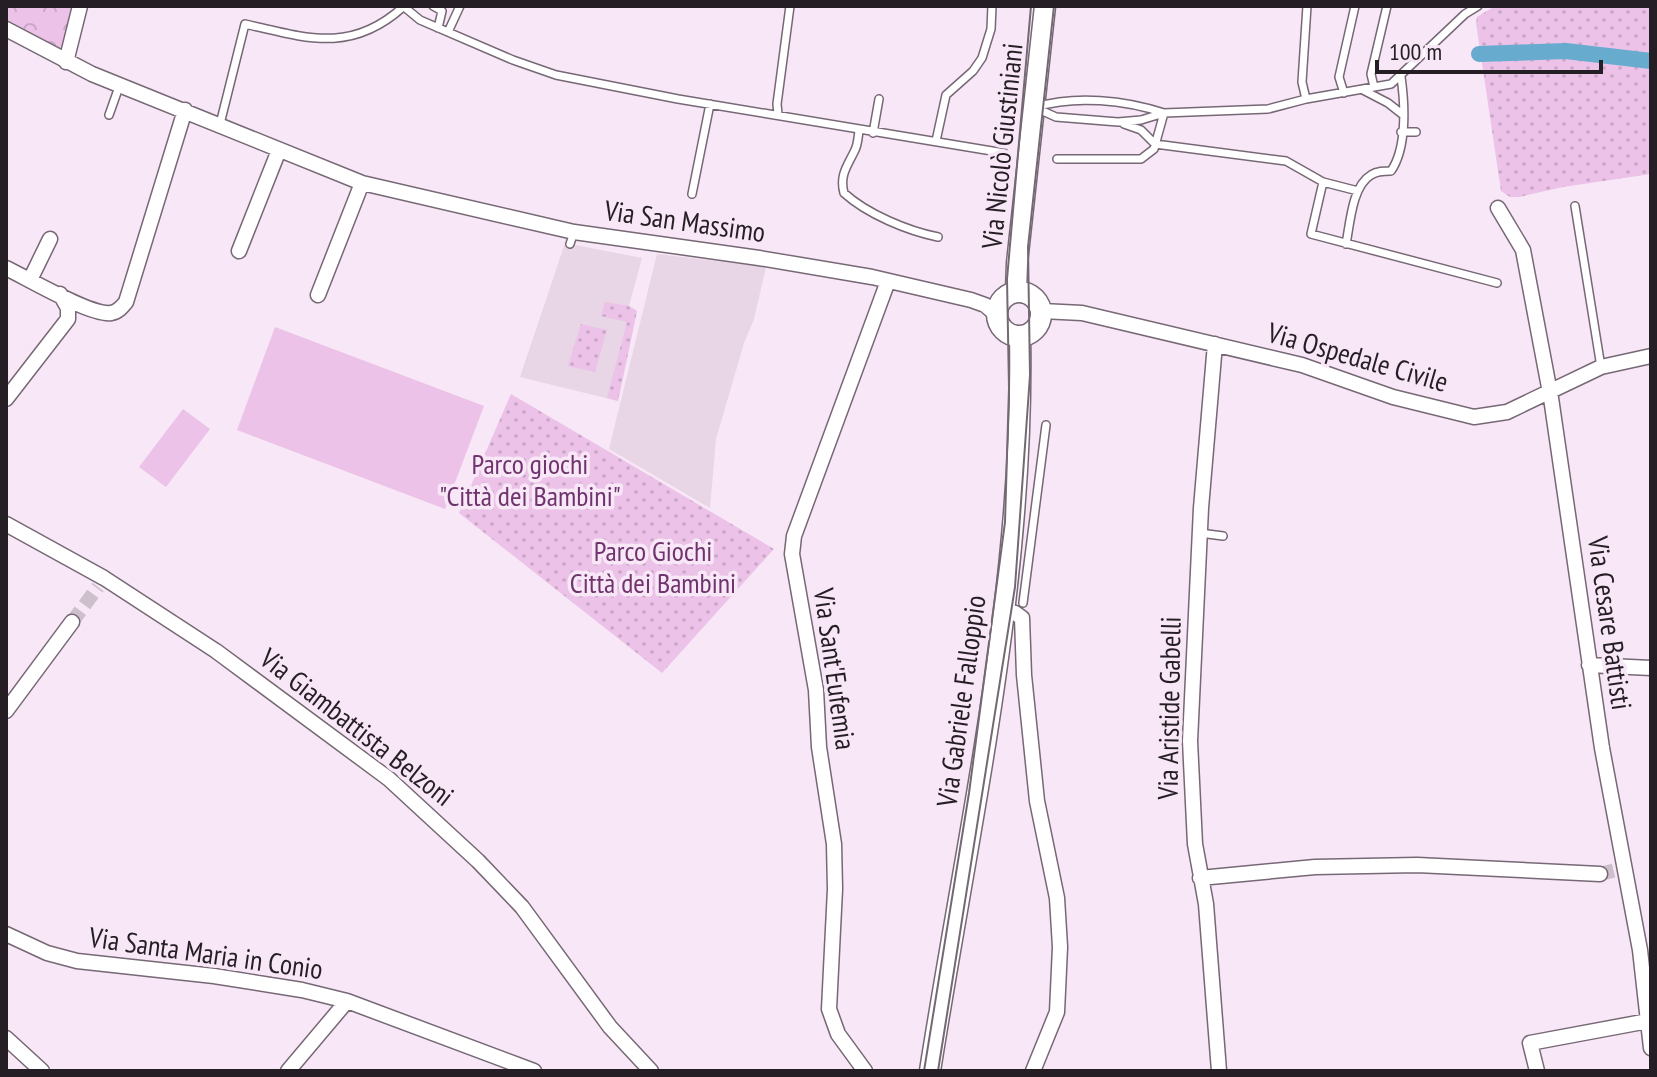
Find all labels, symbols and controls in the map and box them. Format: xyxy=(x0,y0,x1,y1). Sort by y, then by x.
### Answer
scale bar xyxy=(1377,24,1601,74)
text: 100 m xyxy=(1389,36,1442,67)
street label: Via Nicolò Giustiniani xyxy=(972,41,1031,252)
street label: Via San Massimo xyxy=(601,191,768,250)
street label: Via Ospedale Civile xyxy=(1263,313,1453,400)
park label: Parco giochi "Città dei Bambini" xyxy=(439,445,621,514)
park label: Parco Giochi Città dei Bambini xyxy=(570,532,736,601)
street label: Via Cesare Battisti xyxy=(1580,533,1641,712)
street label: Via Sant'Eufemia xyxy=(806,585,865,752)
street label: Via Gabriele Falloppio xyxy=(927,593,994,810)
street label: Via Aristide Gabelli xyxy=(1148,616,1189,801)
street label: Via Giambattista Belzoni xyxy=(252,639,462,814)
street label: Via Santa Maria in Conio xyxy=(86,918,325,987)

